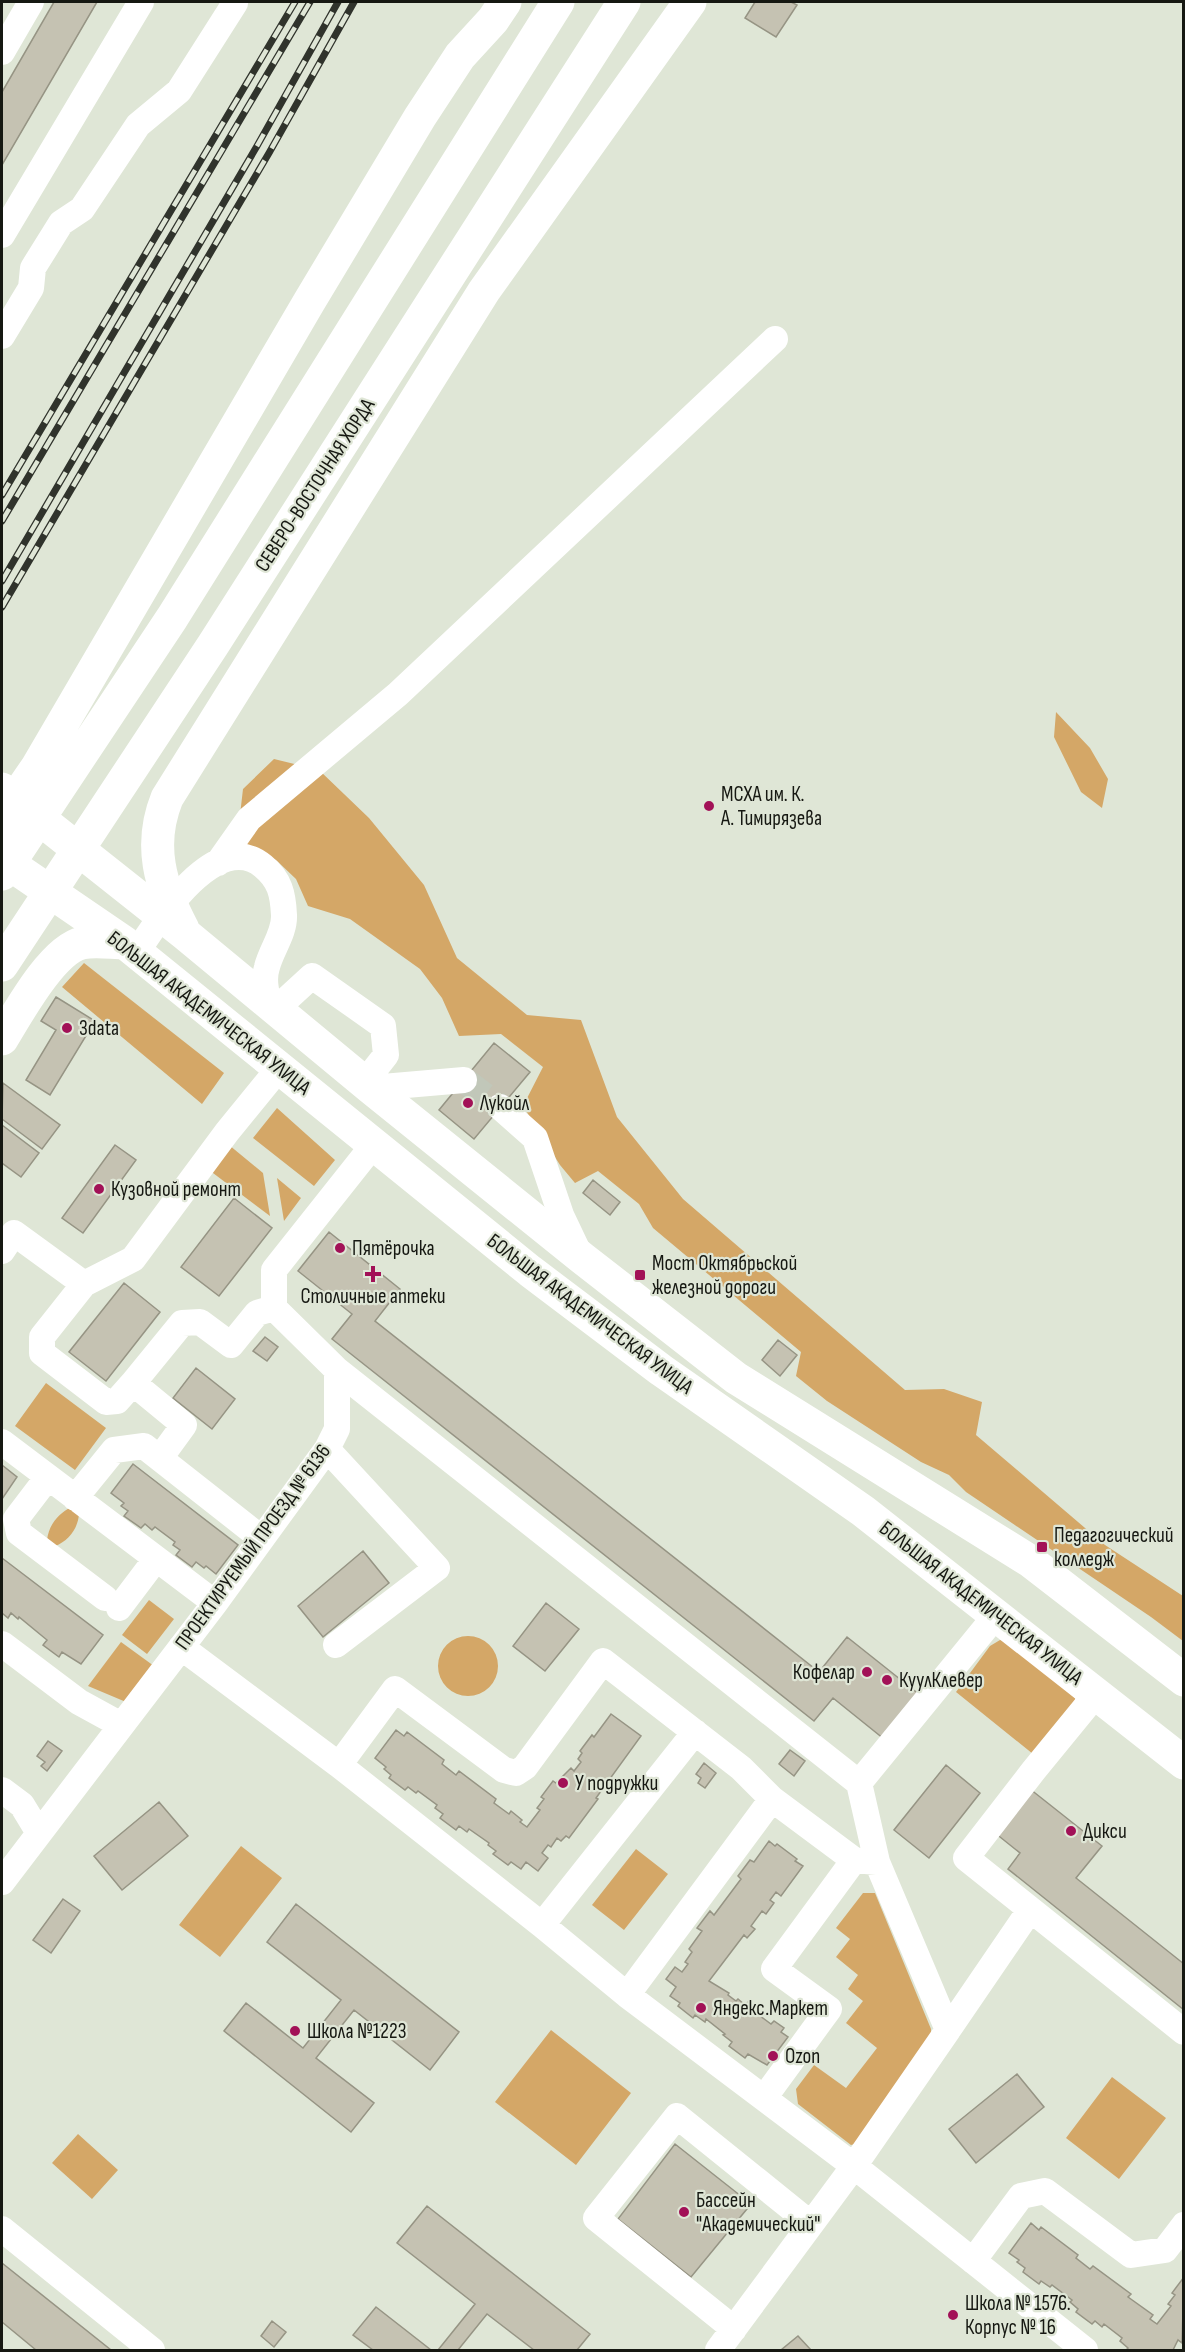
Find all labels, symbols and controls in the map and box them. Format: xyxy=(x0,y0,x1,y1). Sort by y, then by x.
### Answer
street label: СЕВЕРО-ВОСТОЧНАЯ ХОРДА xyxy=(250,393,381,576)
place label: МСХА им. К. А. Тимирязева xyxy=(720,782,822,831)
marker: МСХА им. К. А. Тимирязева xyxy=(702,799,716,813)
street label: БОЛЬШАЯ АКАДЕМИЧЕСКАЯ УЛИЦА xyxy=(102,926,316,1101)
place label: 3data xyxy=(79,1016,119,1041)
marker: 3data xyxy=(60,1021,74,1035)
place label: Лукойл xyxy=(479,1091,530,1116)
marker: Лукойл xyxy=(461,1096,475,1110)
place label: Кузовной ремонт xyxy=(111,1177,241,1202)
marker: Кузовной ремонт xyxy=(92,1182,106,1196)
street label: БОЛЬШАЯ АКАДЕМИЧЕСКАЯ УЛИЦА xyxy=(482,1228,699,1400)
place label: Пятёрочка xyxy=(352,1236,435,1261)
marker: Пятёрочка xyxy=(333,1241,347,1255)
place label: Мост Октябрьской железной дороги xyxy=(652,1251,797,1300)
marker: Столичные аптеки xyxy=(366,1267,380,1281)
marker: Мост Октябрьской железной дороги xyxy=(633,1268,647,1282)
place label: Столичные аптеки xyxy=(300,1284,446,1309)
street label: ПРОЕКТИРУЕМЫЙ ПРОЕЗД № 6136 xyxy=(170,1439,336,1655)
street label: БОЛЬШАЯ АКАДЕМИЧЕСКАЯ УЛИЦА xyxy=(874,1516,1088,1691)
place label: Педагогический колледж xyxy=(1054,1523,1174,1572)
marker: Педагогический колледж xyxy=(1035,1540,1049,1554)
place label: Кофелар xyxy=(793,1660,855,1685)
marker: Кофелар xyxy=(860,1665,874,1679)
place label: КуулКлевер xyxy=(899,1668,983,1693)
marker: КуулКлевер xyxy=(880,1673,894,1687)
place label: У подружки xyxy=(575,1771,658,1796)
marker: У подружки xyxy=(556,1776,570,1790)
place label: Дикси xyxy=(1083,1819,1127,1844)
marker: Дикси xyxy=(1064,1824,1078,1838)
place label: Яндекс.Маркет xyxy=(713,1996,828,2021)
marker: Яндекс.Маркет xyxy=(694,2001,708,2015)
place label: Школа №1223 xyxy=(307,2019,406,2044)
marker: Школа №1223 xyxy=(288,2024,302,2038)
place label: Ozon xyxy=(785,2044,820,2069)
marker: Ozon xyxy=(766,2049,780,2063)
place label: Бассейн "Академический" xyxy=(696,2188,820,2237)
marker: Бассейн "Академический" xyxy=(677,2205,691,2219)
place label: Школа № 1576. Корпус № 16 xyxy=(965,2291,1071,2340)
marker: Школа № 1576. Корпус № 16 xyxy=(946,2308,960,2322)

